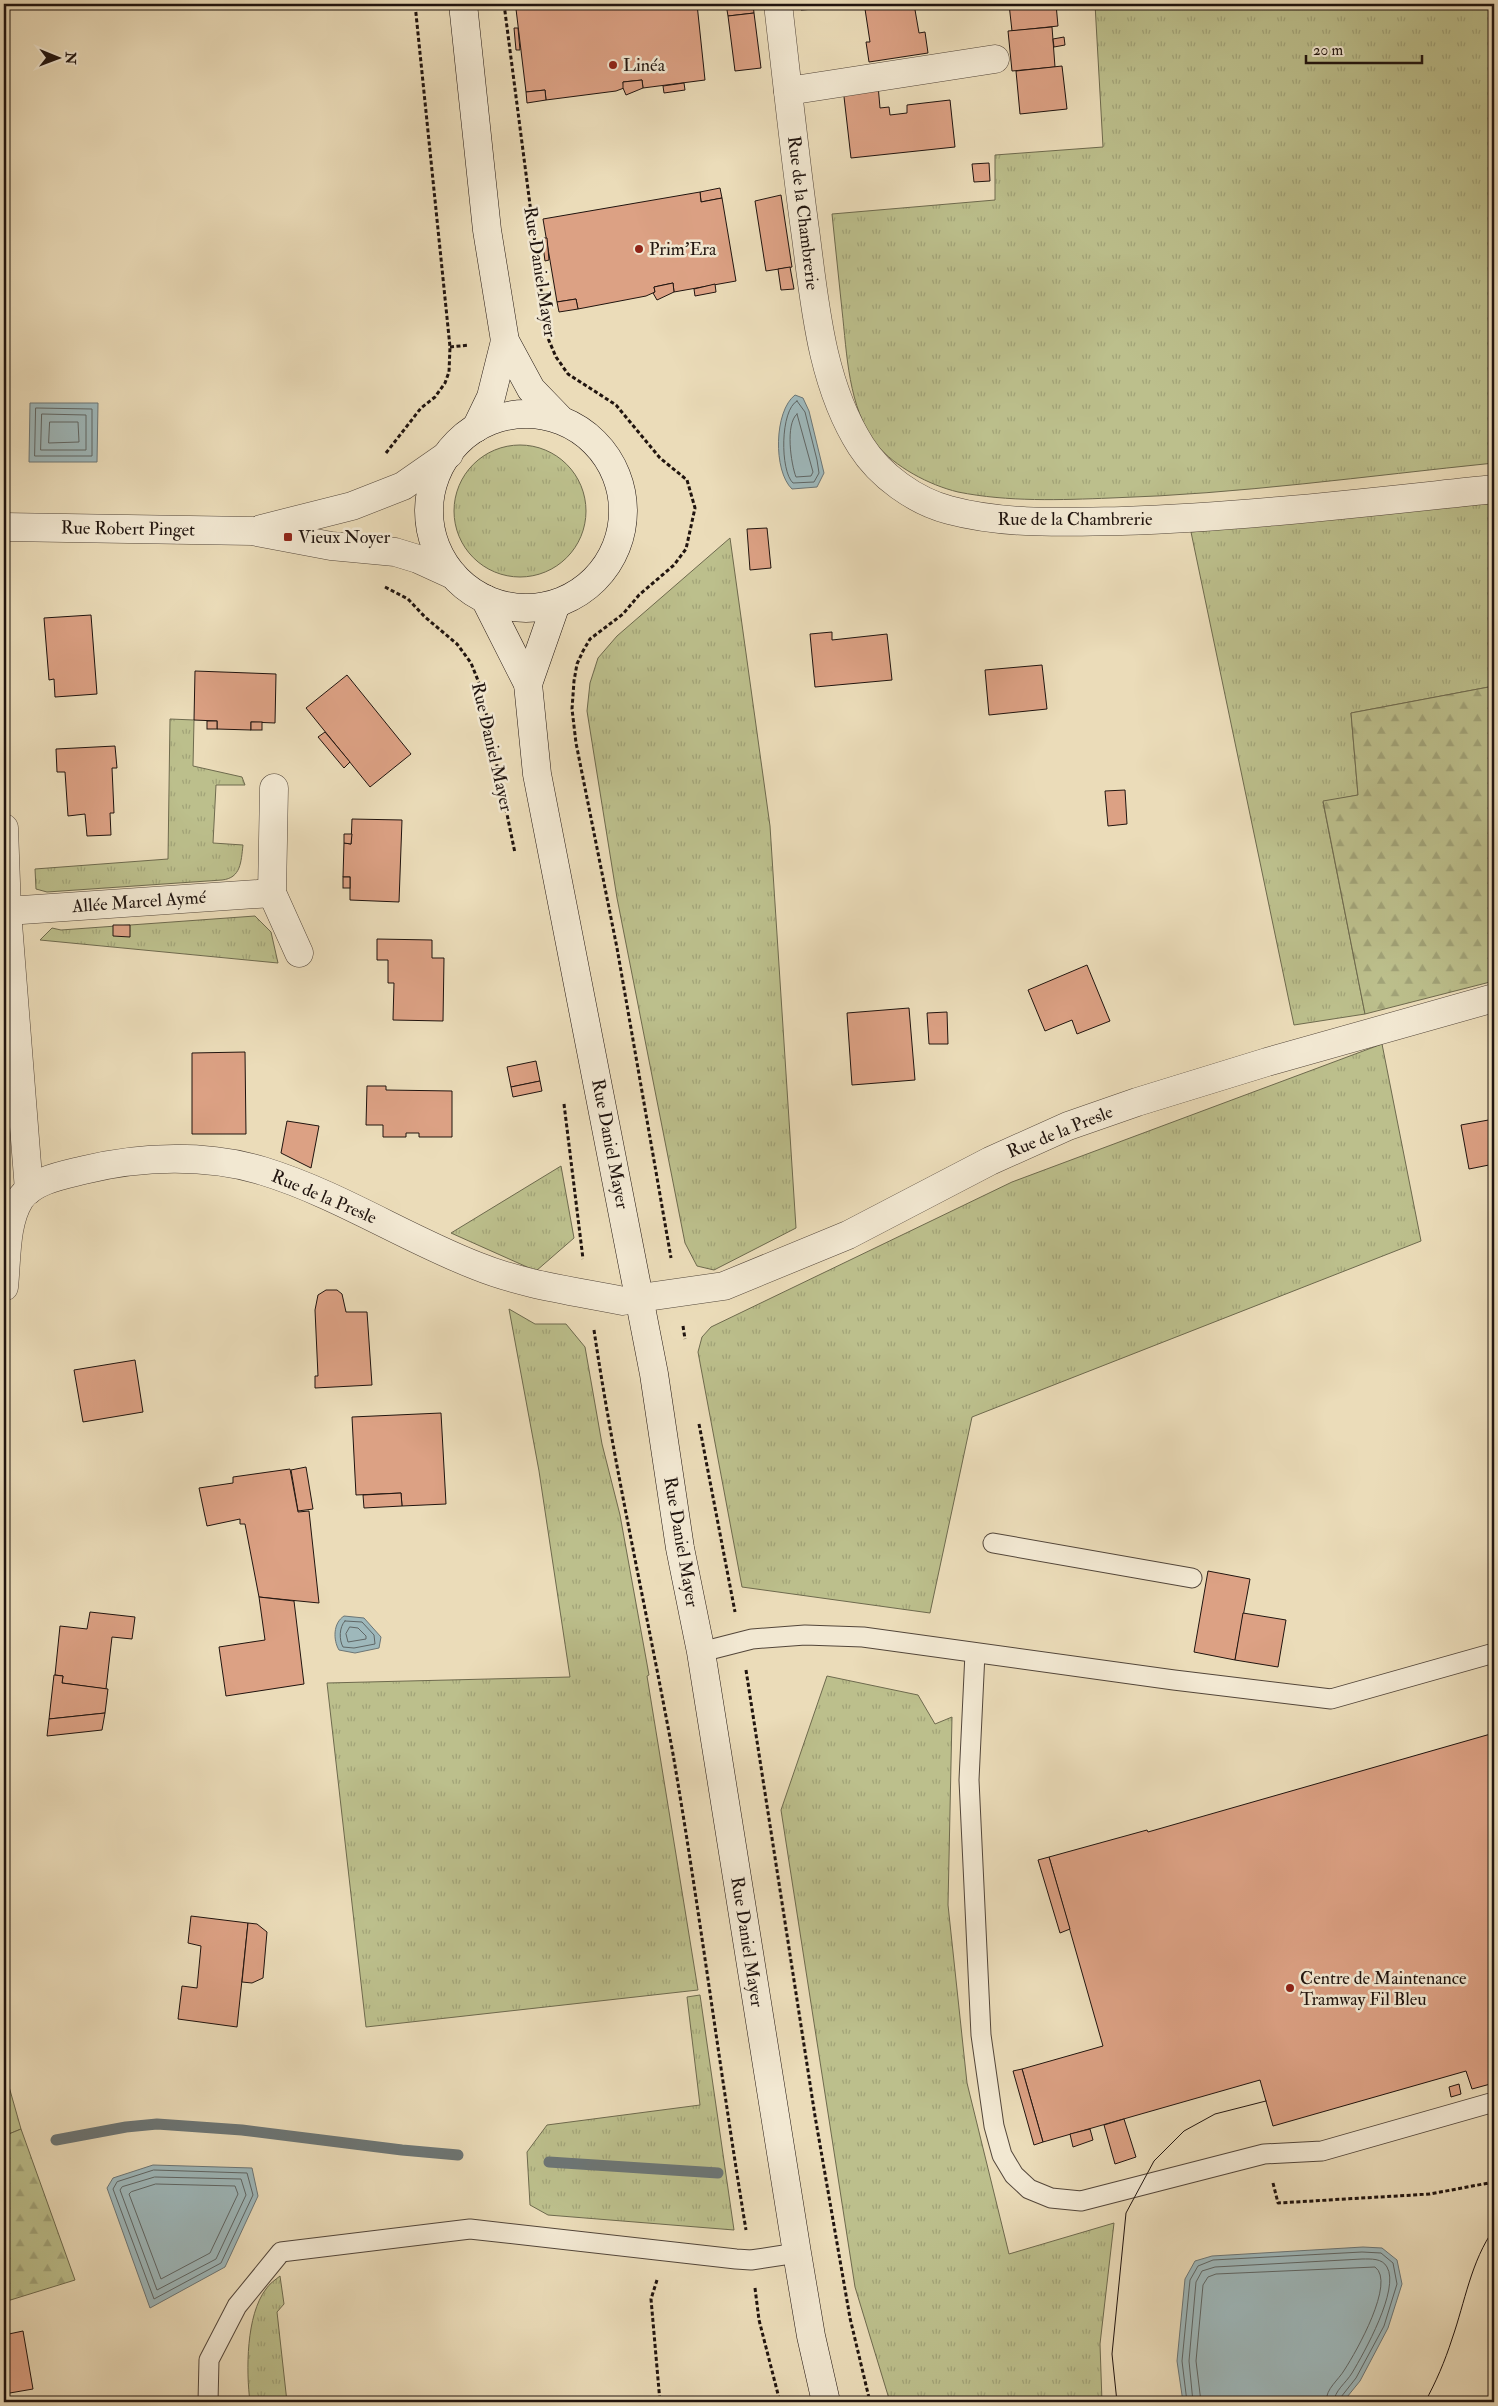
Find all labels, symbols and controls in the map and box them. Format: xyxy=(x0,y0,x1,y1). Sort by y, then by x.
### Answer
north arrow xyxy=(32,32,82,82)
scale bar xyxy=(1306,32,1422,64)
text: 20 m xyxy=(1313,41,1343,60)
text: N xyxy=(62,51,79,65)
place label: Linéa xyxy=(623,54,666,77)
marker: Linéa xyxy=(607,59,619,71)
street label: Rue de la Chambrerie xyxy=(782,135,824,292)
street label: Rue Daniel Mayer xyxy=(518,205,562,339)
place label: Prim'Era xyxy=(649,238,717,261)
marker: Prim'Era xyxy=(633,243,645,255)
street label: Rue de la Chambrerie xyxy=(997,508,1153,531)
street label: Rue Robert Pinget xyxy=(61,516,195,542)
place label: Vieux Noyer xyxy=(298,526,391,549)
marker: Vieux Noyer xyxy=(282,531,294,543)
street label: Rue Daniel Mayer xyxy=(466,680,518,814)
street label: Allée Marcel Aymé xyxy=(70,886,207,918)
street label: Rue Daniel Mayer xyxy=(586,1077,634,1211)
street label: Rue de la Presle xyxy=(1004,1100,1117,1164)
street label: Rue de la Presle xyxy=(268,1165,380,1230)
street label: Rue Daniel Mayer xyxy=(658,1475,704,1609)
street label: Rue Daniel Mayer xyxy=(725,1875,769,2009)
place label: Centre de Maintenance Tramway Fil Bleu xyxy=(1300,1967,1467,2011)
marker: Centre de Maintenance Tramway Fil Bleu xyxy=(1284,1982,1296,1994)

